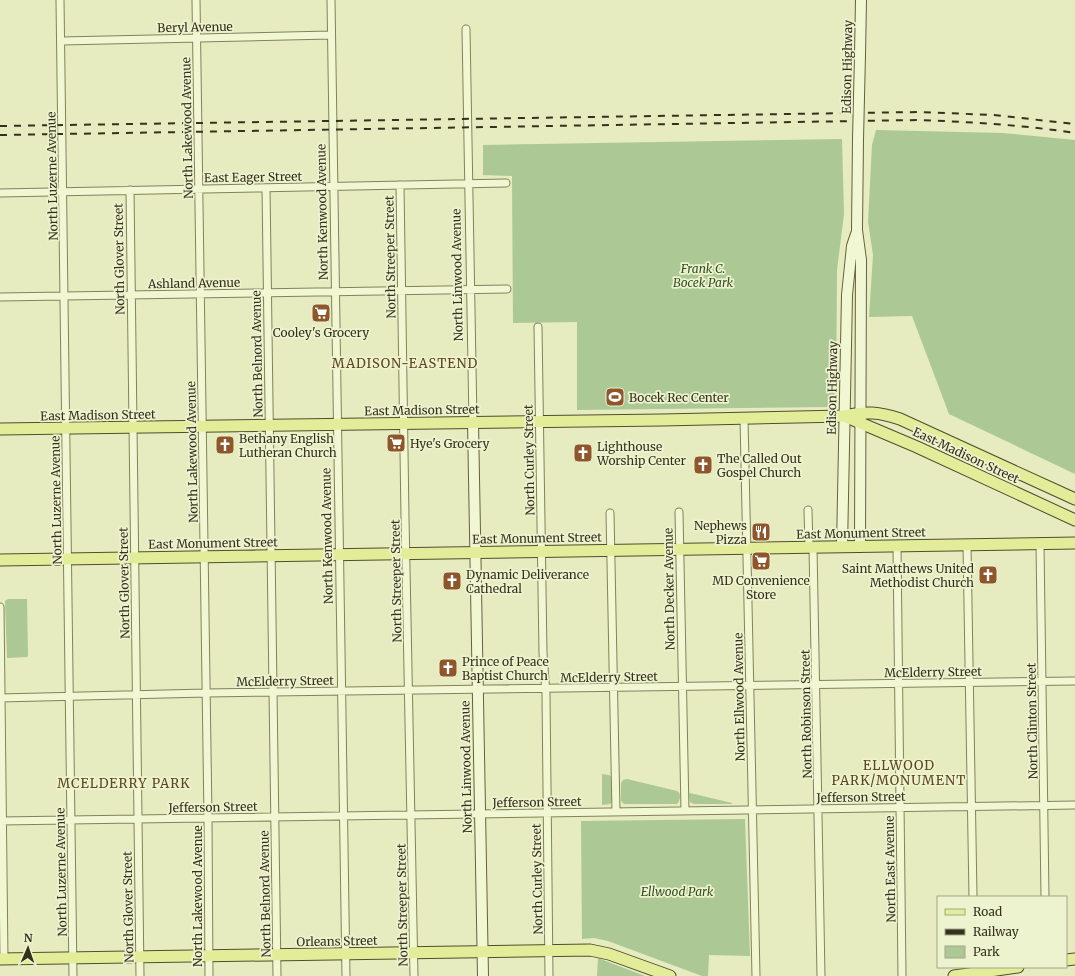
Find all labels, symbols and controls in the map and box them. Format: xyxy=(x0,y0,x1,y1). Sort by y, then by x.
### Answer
street label: Beryl Avenue xyxy=(157,19,233,35)
street label: Edison Highway xyxy=(839,20,855,114)
street label: North Lakewood Avenue xyxy=(178,57,196,199)
street label: North Luzerne Avenue xyxy=(43,111,61,241)
street label: North Kenwood Avenue xyxy=(313,144,331,280)
street label: East Eager Street xyxy=(204,169,303,185)
street label: North Streeper Street xyxy=(381,195,399,319)
street label: North Glover Street xyxy=(111,203,127,315)
street label: North Linwood Avenue xyxy=(448,208,466,342)
park label: Frank C. Bocek Park xyxy=(673,261,734,290)
street label: Ashland Avenue xyxy=(147,275,240,291)
street label: North Belnord Avenue xyxy=(248,290,266,418)
supermarket icon: Cooley's Grocery xyxy=(310,302,332,324)
place label: Cooley's Grocery xyxy=(273,325,369,340)
street label: Edison Highway xyxy=(824,341,840,435)
district label: MADISON-EASTEND xyxy=(332,355,478,372)
street label: North Lakewood Avenue xyxy=(183,381,201,523)
sports icon: Bocek Rec Center xyxy=(604,386,626,408)
place label: Bocek Rec Center xyxy=(629,390,729,405)
street label: East Madison Street xyxy=(364,401,480,419)
street label: North Curley Street xyxy=(521,404,537,516)
street label: East Madison Street xyxy=(40,406,156,424)
street label: East Madison Street xyxy=(911,424,1022,486)
place label: Bethany English Lutheran Church xyxy=(239,431,337,460)
supermarket icon: Hye's Grocery xyxy=(385,432,407,454)
church icon: Bethany English Lutheran Church xyxy=(214,434,236,456)
street label: North Luzerne Avenue xyxy=(47,435,65,565)
place label: Hye's Grocery xyxy=(410,436,489,451)
place label: Lighthouse Worship Center xyxy=(596,439,687,468)
church icon: Lighthouse Worship Center xyxy=(572,442,594,464)
place label: The Called Out Gospel Church xyxy=(717,451,802,480)
church icon: The Called Out Gospel Church xyxy=(692,454,714,476)
street label: North Kenwood Avenue xyxy=(318,468,336,604)
place label: Nephews Pizza xyxy=(694,518,748,547)
street label: North Streeper Street xyxy=(387,519,405,643)
restaurant icon: Nephews Pizza xyxy=(750,521,772,543)
street label: East Monument Street xyxy=(796,524,926,542)
street label: North Glover Street xyxy=(116,527,132,639)
street label: North Decker Avenue xyxy=(660,528,678,650)
street label: East Monument Street xyxy=(472,529,602,547)
street label: East Monument Street xyxy=(148,534,278,552)
supermarket icon: MD Convenience Store xyxy=(750,550,772,572)
place label: Saint Matthews United Methodist Church xyxy=(842,561,974,590)
church icon: Saint Matthews United Methodist Church xyxy=(977,564,999,586)
place label: Dynamic Deliverance Cathedral xyxy=(466,567,589,596)
church icon: Dynamic Deliverance Cathedral xyxy=(441,570,463,592)
place label: MD Convenience Store xyxy=(712,573,810,602)
street label: North Ellwood Avenue xyxy=(730,632,748,762)
street label: North Robinson Street xyxy=(797,649,815,779)
place label: Prince of Peace Baptist Church xyxy=(462,654,549,683)
church icon: Prince of Peace Baptist Church xyxy=(437,657,459,679)
street label: North Clinton Street xyxy=(1023,662,1041,779)
street label: McElderry Street xyxy=(884,664,982,680)
street label: McElderry Street xyxy=(560,669,658,685)
street label: McElderry Street xyxy=(236,673,334,689)
street label: North Linwood Avenue xyxy=(457,700,475,834)
district label: ELLWOOD PARK/MONUMENT xyxy=(832,757,966,789)
district label: MCELDERRY PARK xyxy=(57,775,191,792)
street label: Jefferson Street xyxy=(815,789,906,805)
street label: Jefferson Street xyxy=(491,794,582,810)
street label: Jefferson Street xyxy=(167,799,258,815)
street label: North Luzerne Avenue xyxy=(52,807,70,937)
street label: North East Avenue xyxy=(882,815,898,923)
street label: North Curley Street xyxy=(529,823,545,935)
street label: North Lakewood Avenue xyxy=(190,825,205,967)
street label: North Belnord Avenue xyxy=(256,830,274,958)
street label: North Streeper Street xyxy=(393,843,411,967)
street label: North Glover Street xyxy=(120,851,136,963)
park label: Ellwood Park xyxy=(641,884,714,899)
legend xyxy=(937,896,1067,968)
text: Road xyxy=(973,904,1002,919)
text: Railway xyxy=(973,924,1019,939)
north arrow xyxy=(8,928,48,968)
text: N xyxy=(24,931,33,945)
street label: Orleans Street xyxy=(296,933,378,949)
text: Park xyxy=(973,944,1000,959)

